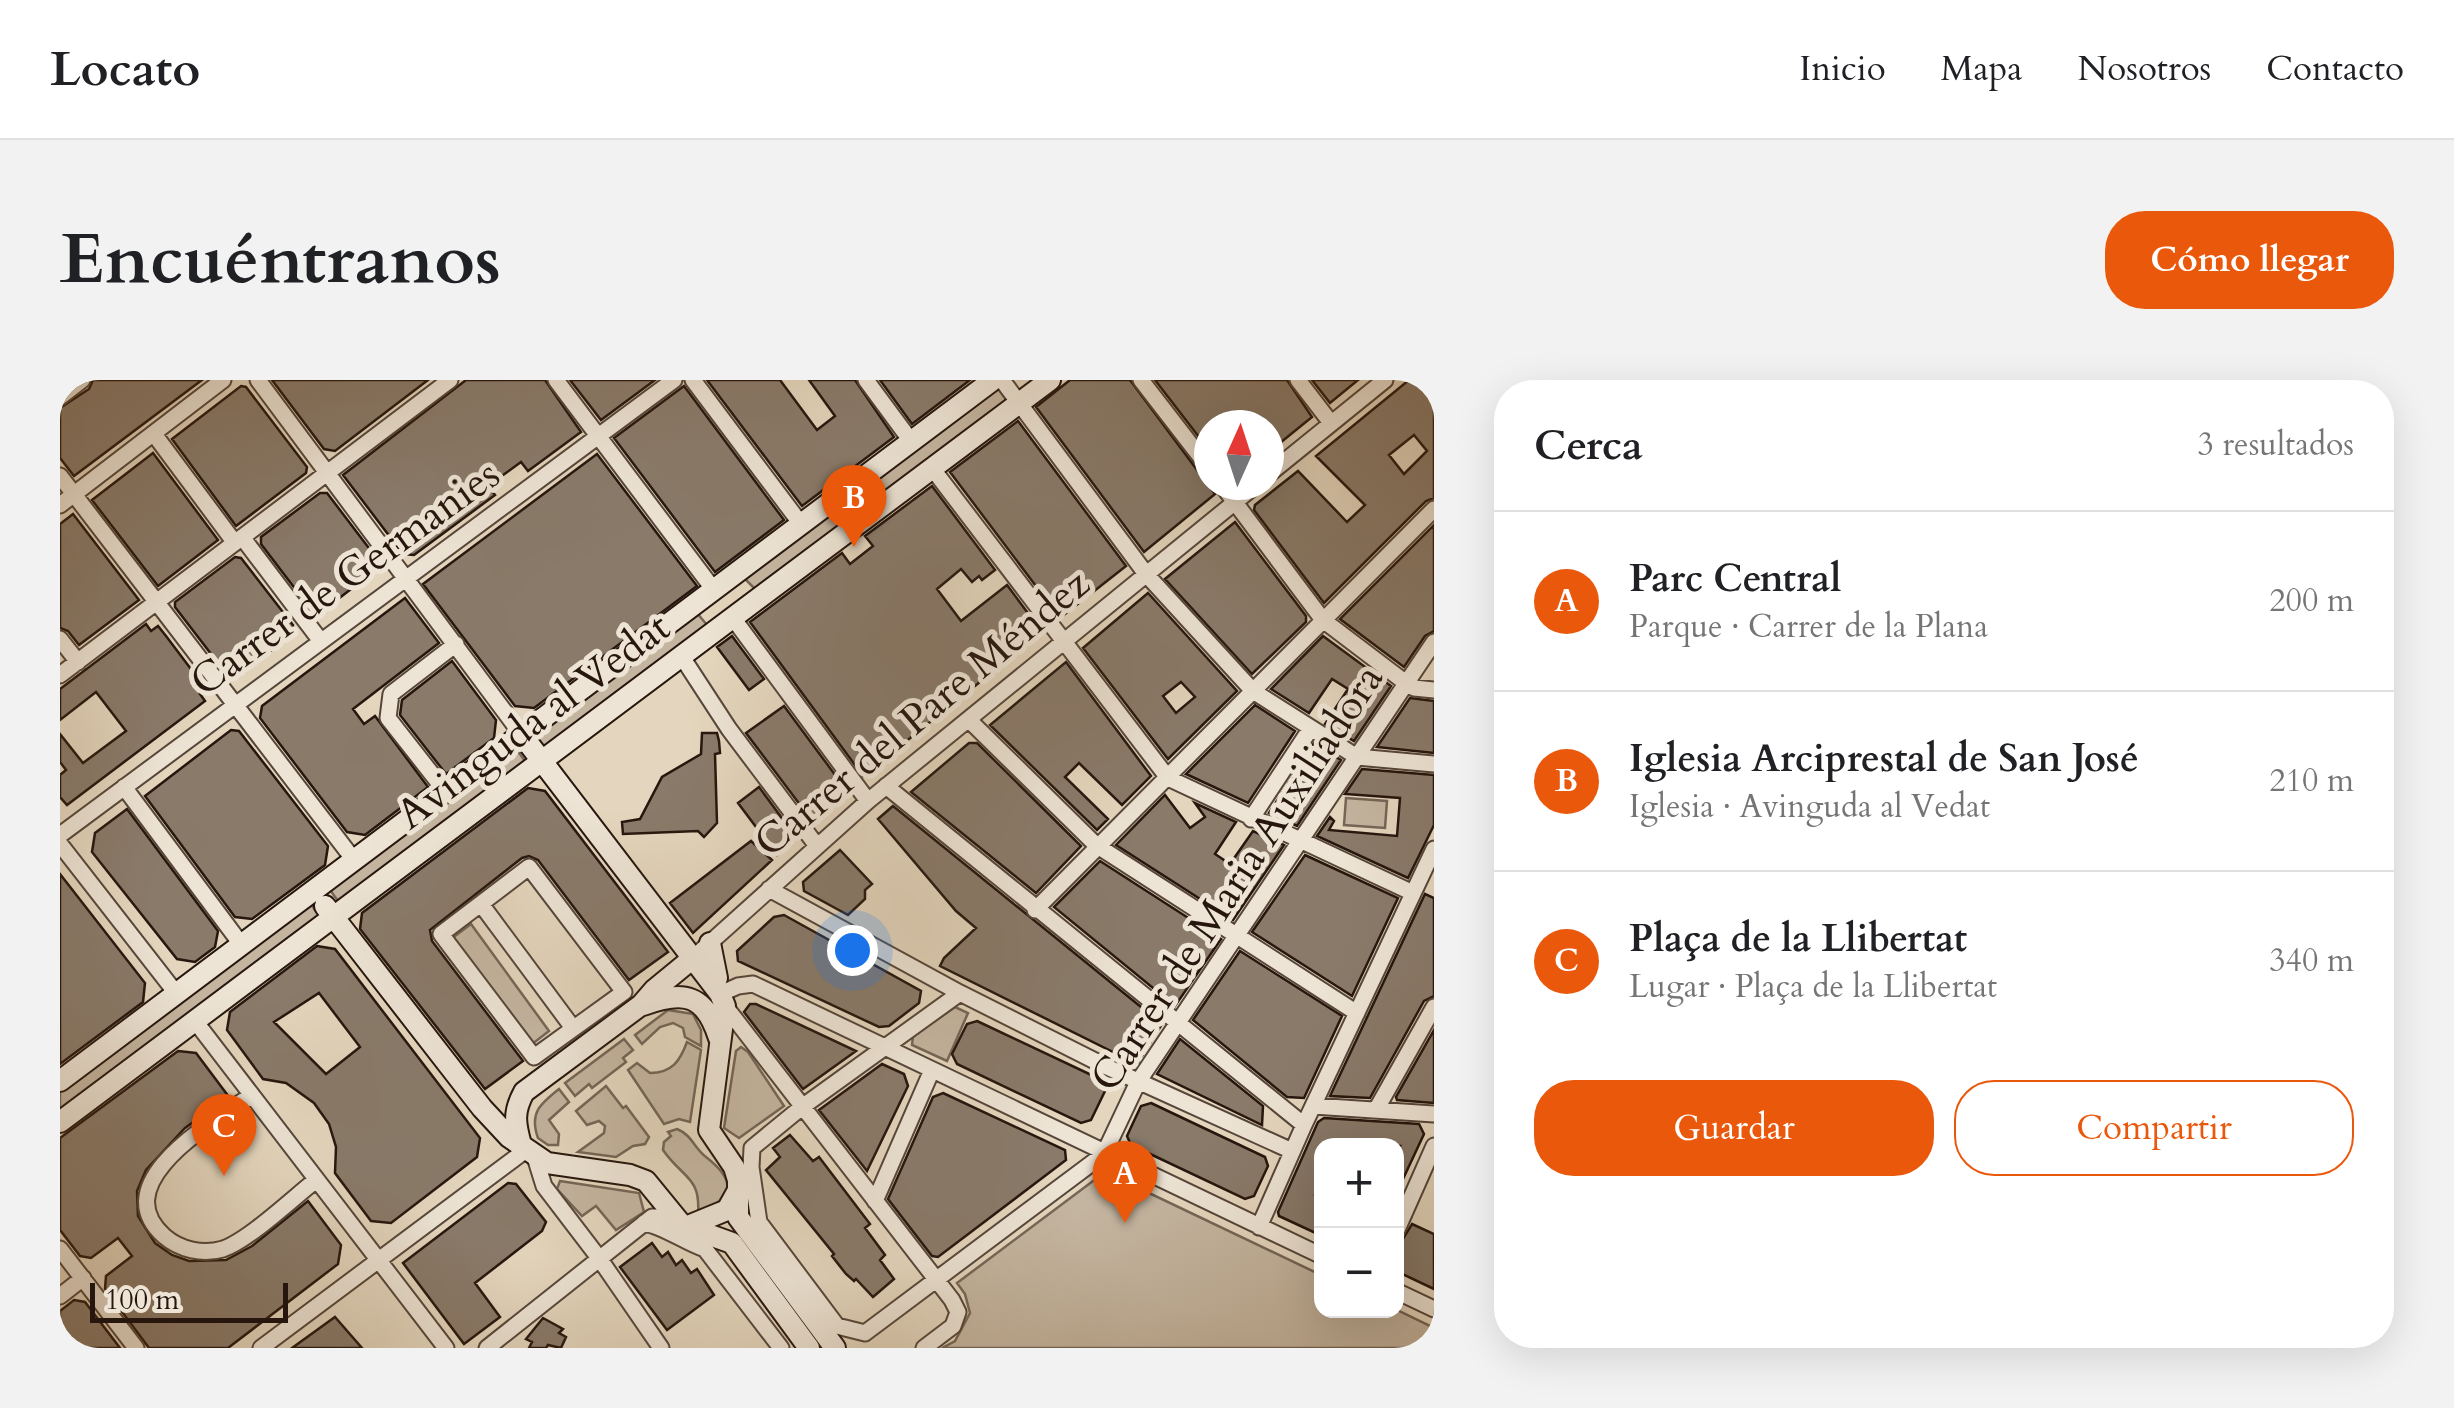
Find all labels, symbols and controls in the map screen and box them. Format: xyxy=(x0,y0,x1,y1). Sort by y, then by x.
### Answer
text: Locato xyxy=(50,37,200,102)
text: Inicio xyxy=(1799,45,1886,93)
text: Mapa xyxy=(1941,45,2022,93)
text: Nosotros xyxy=(2077,45,2211,93)
text: Contacto xyxy=(2266,45,2404,93)
button: Cómo llegar xyxy=(2105,211,2394,309)
text: Encuéntranos xyxy=(60,213,501,307)
north arrow xyxy=(1194,410,1284,500)
text: Cerca xyxy=(1534,417,1643,474)
text: 3 resultados xyxy=(2197,423,2354,467)
street label: Carrer de Germanies xyxy=(179,446,511,710)
pin: B xyxy=(822,464,886,547)
text: Parc Central xyxy=(1629,553,1841,605)
street label: Carrer del Pare Méndez xyxy=(742,556,1102,870)
text: A xyxy=(1554,579,1579,623)
text: 200 m xyxy=(2269,579,2354,623)
street label: Avinguda al Vedat xyxy=(384,599,682,843)
text: Parque · Carrer de la Plana xyxy=(1629,605,1988,649)
street label: Carrer de Maria Auxiliadora xyxy=(1077,654,1397,1102)
text: Iglesia Arciprestal de San José xyxy=(1629,733,2139,785)
text: B xyxy=(1555,759,1578,803)
text: 210 m xyxy=(2269,759,2354,803)
text: Iglesia · Avinguda al Vedat xyxy=(1629,785,1990,829)
text: Plaça de la Llibertat xyxy=(1629,913,1967,965)
your location xyxy=(827,925,878,976)
text: C xyxy=(1554,939,1579,983)
text: 340 m xyxy=(2269,939,2354,983)
text: Lugar · Plaça de la Llibertat xyxy=(1629,965,1997,1009)
button: Guardar xyxy=(1534,1080,1934,1176)
button: Compartir xyxy=(1954,1080,2354,1176)
pin: C xyxy=(192,1094,256,1176)
map controls xyxy=(1314,1138,1404,1318)
button: + xyxy=(1314,1138,1404,1228)
pin: A xyxy=(1092,1140,1158,1223)
button: − xyxy=(1314,1228,1404,1318)
scale bar xyxy=(90,1278,288,1323)
text: 100 m xyxy=(105,1281,179,1319)

